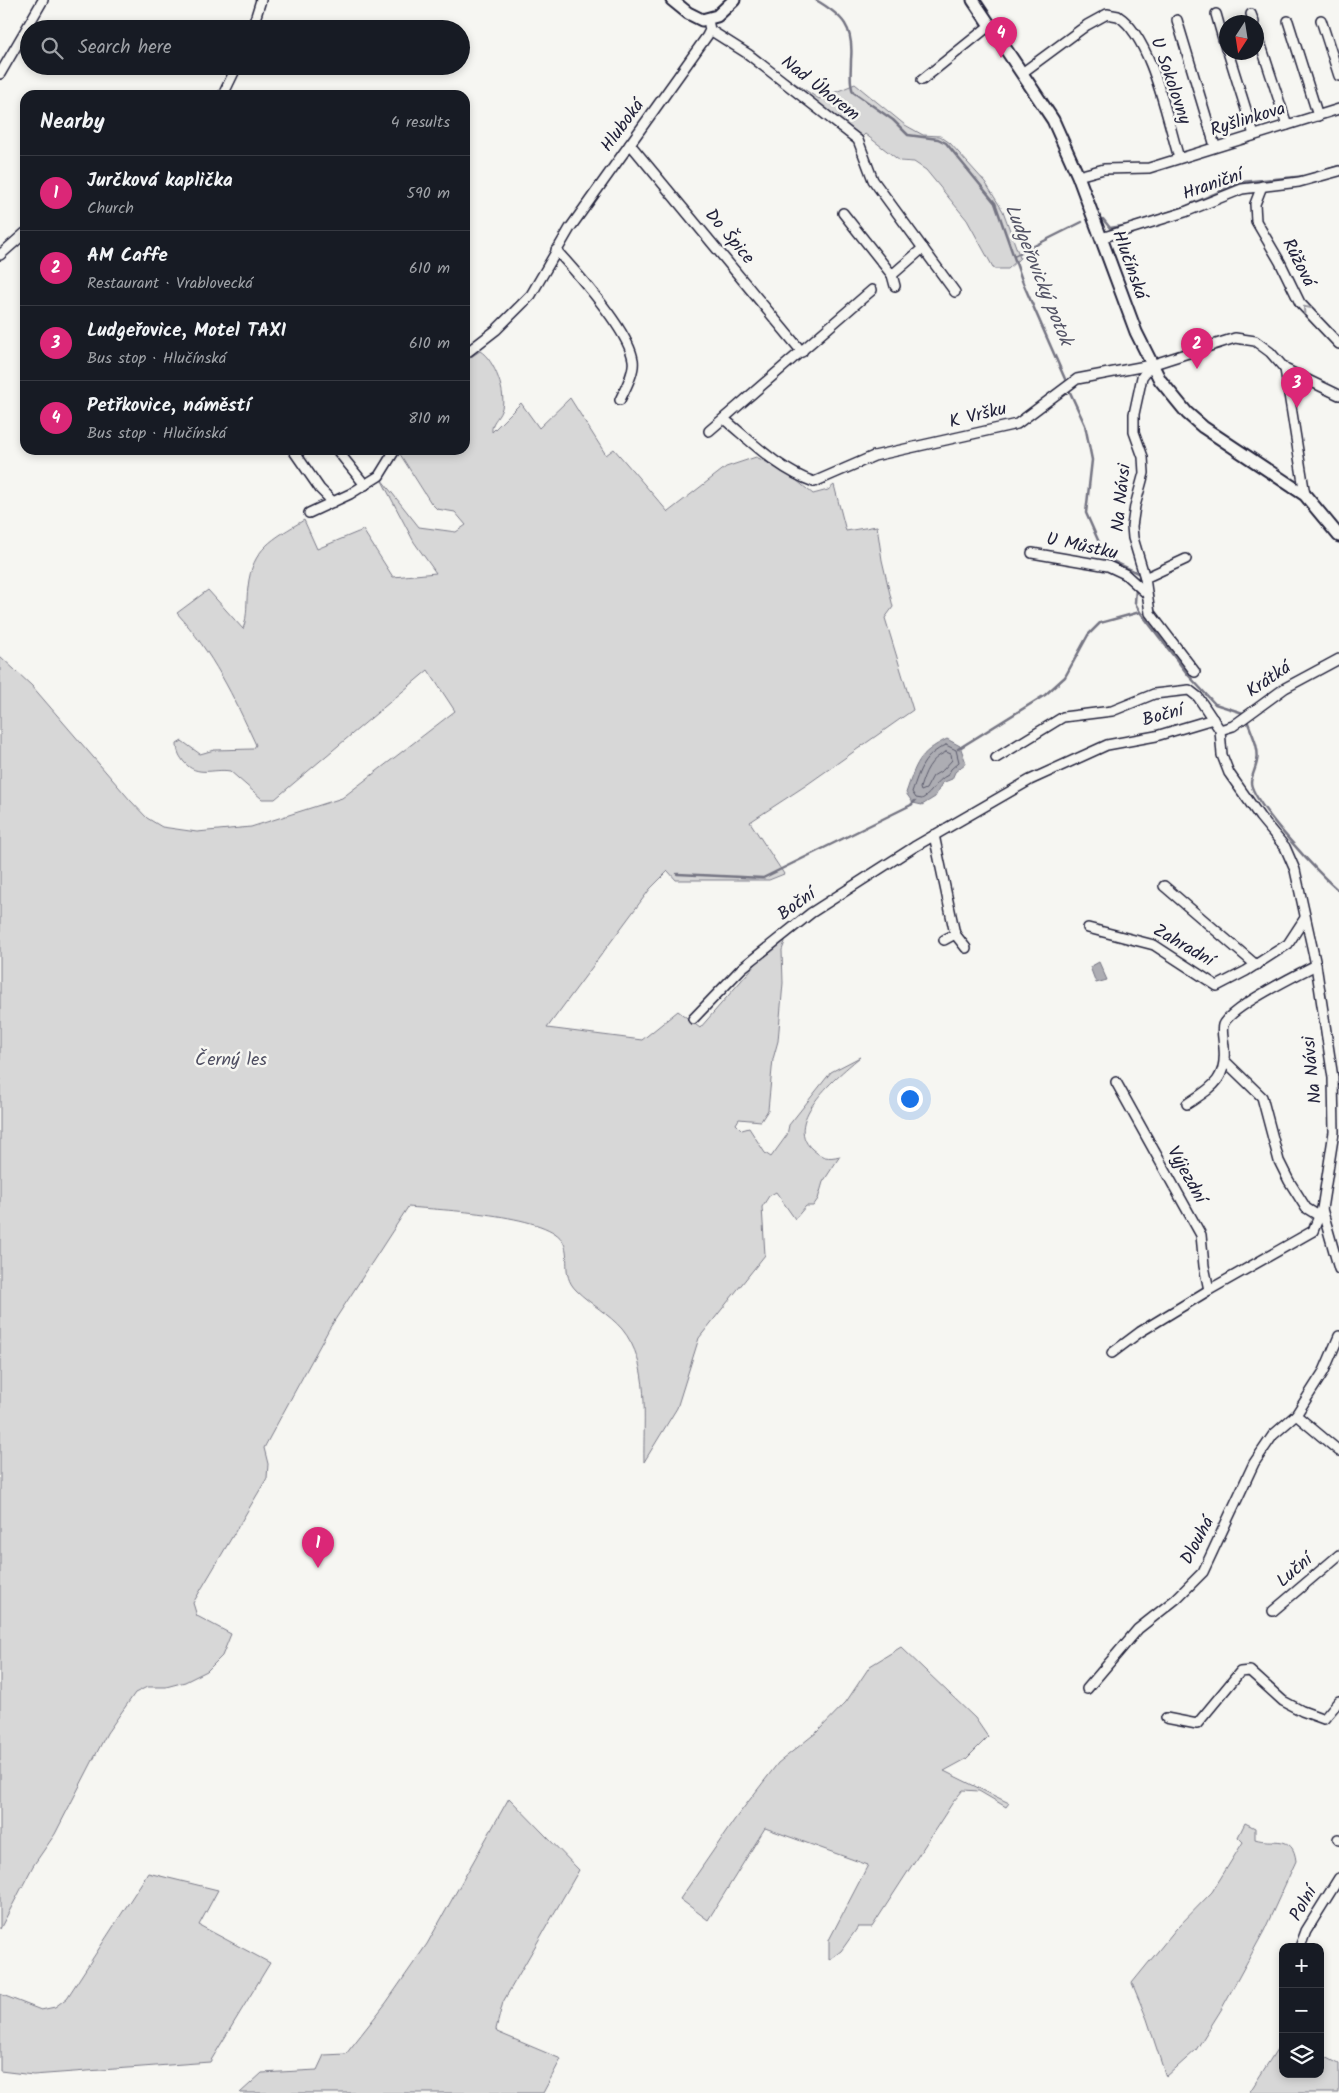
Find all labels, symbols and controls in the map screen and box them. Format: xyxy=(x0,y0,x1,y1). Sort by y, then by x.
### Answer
north arrow xyxy=(1219,15,1264,60)
pin: 4 xyxy=(985,17,1017,58)
search box xyxy=(20,20,470,75)
text: Search here xyxy=(78,33,172,63)
street label: U Sokolovny xyxy=(1142,33,1199,129)
icon: search xyxy=(38,34,66,62)
street label: Nad Úhorem xyxy=(774,49,866,129)
street label: Hluboká xyxy=(594,92,653,159)
street label: Ryšlinkova xyxy=(1207,95,1289,145)
text: Nearby xyxy=(40,106,105,139)
text: 4 results xyxy=(391,110,450,135)
street label: Hraniční xyxy=(1179,160,1250,209)
text: Jurčková kaplička xyxy=(87,166,233,196)
text: 1 xyxy=(54,181,58,206)
text: 590 m xyxy=(406,181,450,206)
text: Church xyxy=(87,196,134,221)
water label: Ludgeřovický potok xyxy=(996,200,1081,353)
street label: Do Špice xyxy=(697,203,761,271)
street label: Hlučínská xyxy=(1103,226,1155,305)
street label: Růžová xyxy=(1273,234,1323,294)
text: AM Caffe xyxy=(87,241,168,271)
text: 2 xyxy=(51,256,61,281)
text: 610 m xyxy=(409,256,450,281)
text: Restaurant · Vrablovecká xyxy=(87,271,253,296)
one-way arrow xyxy=(1302,305,1311,314)
text: Ludgeřovice, Motel TAXI xyxy=(87,316,286,346)
pin: 2 xyxy=(1181,328,1213,369)
text: 3 xyxy=(52,331,60,356)
text: 610 m xyxy=(409,331,450,356)
text: Bus stop · Hlučínská xyxy=(87,346,226,371)
pin: 3 xyxy=(1281,367,1313,408)
text: Petřkovice, náměstí xyxy=(87,391,250,421)
street label: K Vršku xyxy=(946,395,1010,437)
text: 4 xyxy=(52,406,60,431)
text: 810 m xyxy=(408,406,450,431)
text: Bus stop · Hlučínská xyxy=(87,421,226,446)
street label: Na Návsi xyxy=(1104,462,1140,533)
street label: U Můstku xyxy=(1044,525,1121,569)
street label: Krátká xyxy=(1241,653,1299,706)
street label: Boční xyxy=(1139,696,1189,735)
street label: Boční xyxy=(772,879,825,929)
street label: Zahradní xyxy=(1147,917,1221,977)
street label: Na Návsi xyxy=(1295,1034,1331,1105)
park label: Černý les xyxy=(195,1046,267,1075)
your location xyxy=(897,1086,923,1112)
street label: Výjezdní xyxy=(1158,1141,1215,1211)
street label: Dlouhá xyxy=(1173,1510,1223,1570)
pin: 1 xyxy=(302,1527,334,1568)
street label: Luční xyxy=(1270,1545,1322,1595)
street label: Polní xyxy=(1282,1879,1327,1927)
map controls xyxy=(1279,1943,1324,2078)
button: + xyxy=(1279,1943,1324,1988)
button: − xyxy=(1279,1988,1324,2033)
button: layers xyxy=(1279,2033,1324,2078)

